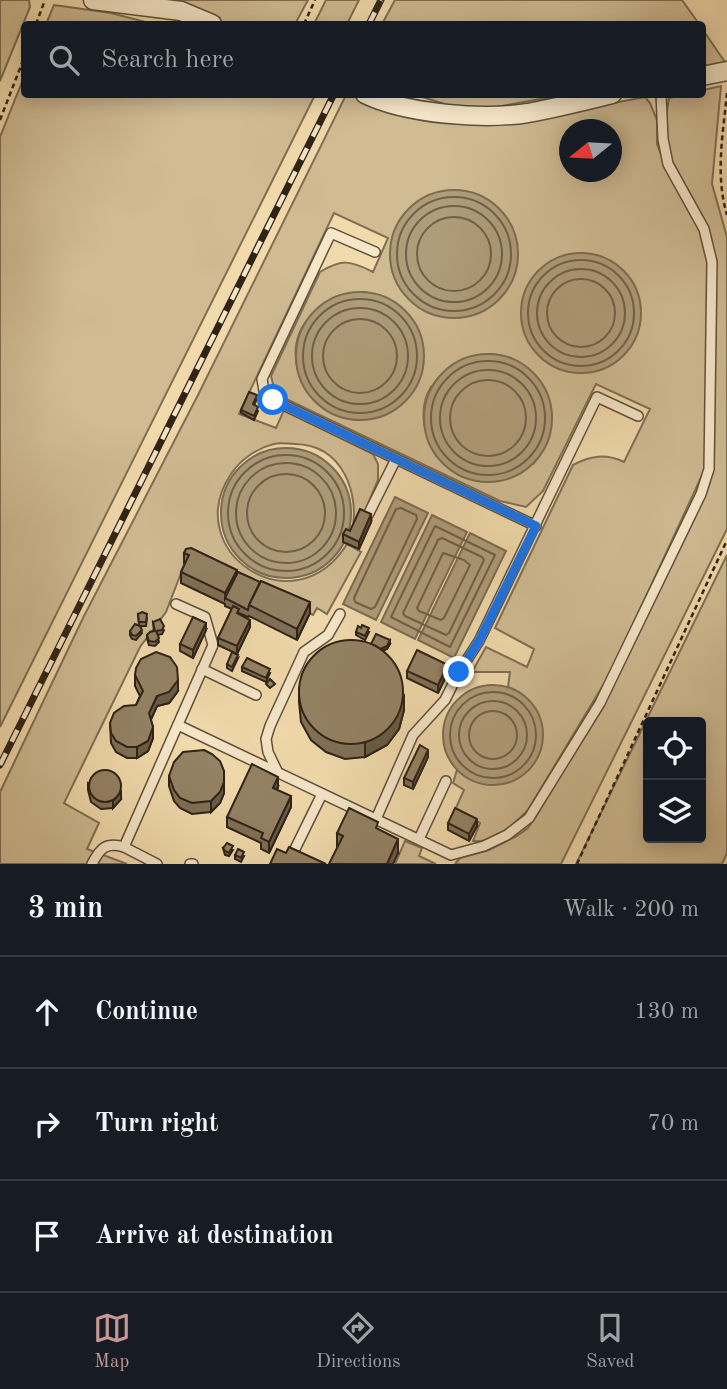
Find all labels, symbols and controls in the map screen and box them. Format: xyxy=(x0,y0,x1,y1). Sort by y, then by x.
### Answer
search box xyxy=(21,21,706,98)
icon: search xyxy=(45,41,83,79)
text: Search here xyxy=(101,47,234,73)
north arrow xyxy=(559,119,622,182)
route start xyxy=(257,384,288,415)
route end xyxy=(443,656,474,687)
map controls xyxy=(643,717,706,843)
button: locate xyxy=(643,717,706,780)
button: layers xyxy=(643,780,706,843)
text: 3 min xyxy=(28,894,103,924)
text: Walk · 200 m xyxy=(563,898,699,921)
icon: ahead xyxy=(28,993,66,1031)
text: Continue xyxy=(95,999,198,1025)
text: 130 m xyxy=(634,1000,699,1023)
icon: right xyxy=(28,1105,66,1143)
text: Turn right xyxy=(95,1111,218,1137)
text: 70 m xyxy=(648,1112,699,1135)
icon: arrive xyxy=(28,1217,66,1255)
text: Arrive at destination xyxy=(95,1223,334,1249)
tab: Map xyxy=(93,1309,131,1374)
tab: Directions xyxy=(316,1309,401,1374)
tab: Saved xyxy=(586,1309,634,1374)

